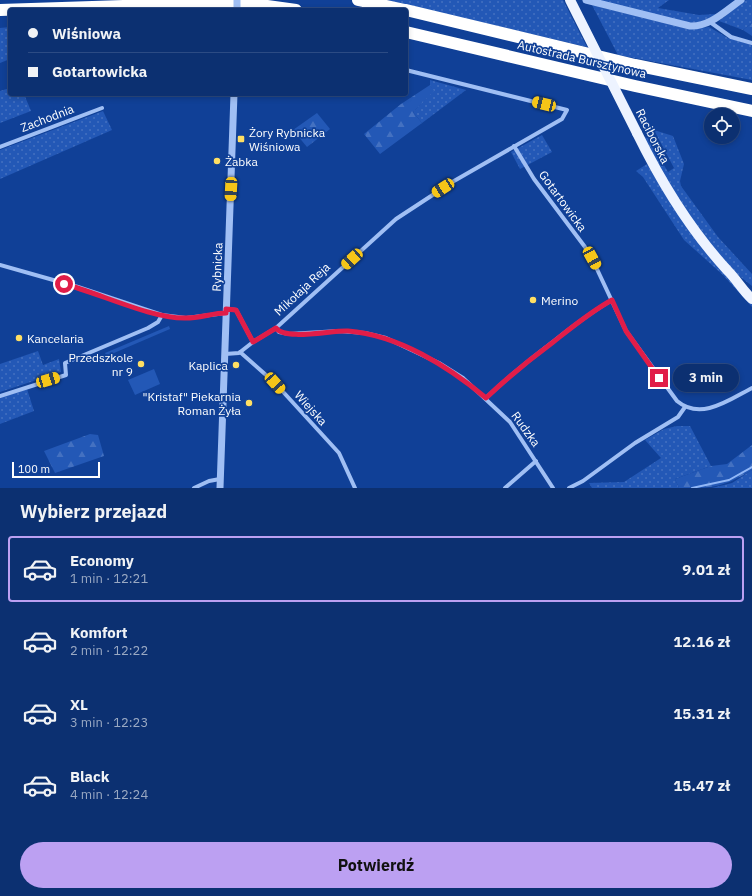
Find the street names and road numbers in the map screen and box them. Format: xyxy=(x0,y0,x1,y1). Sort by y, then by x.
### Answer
street label: Autostrada Bursztynowa xyxy=(516,37,649,81)
street label: Zachodnia xyxy=(18,101,76,135)
street label: Raciborska xyxy=(633,106,673,166)
street label: Gotartowicka xyxy=(536,168,591,235)
street label: Rybnicka xyxy=(209,242,225,292)
street label: Mikołaja Reja xyxy=(271,259,334,319)
street label: Wiejska xyxy=(291,387,331,429)
street label: Rudzka xyxy=(508,409,544,450)

